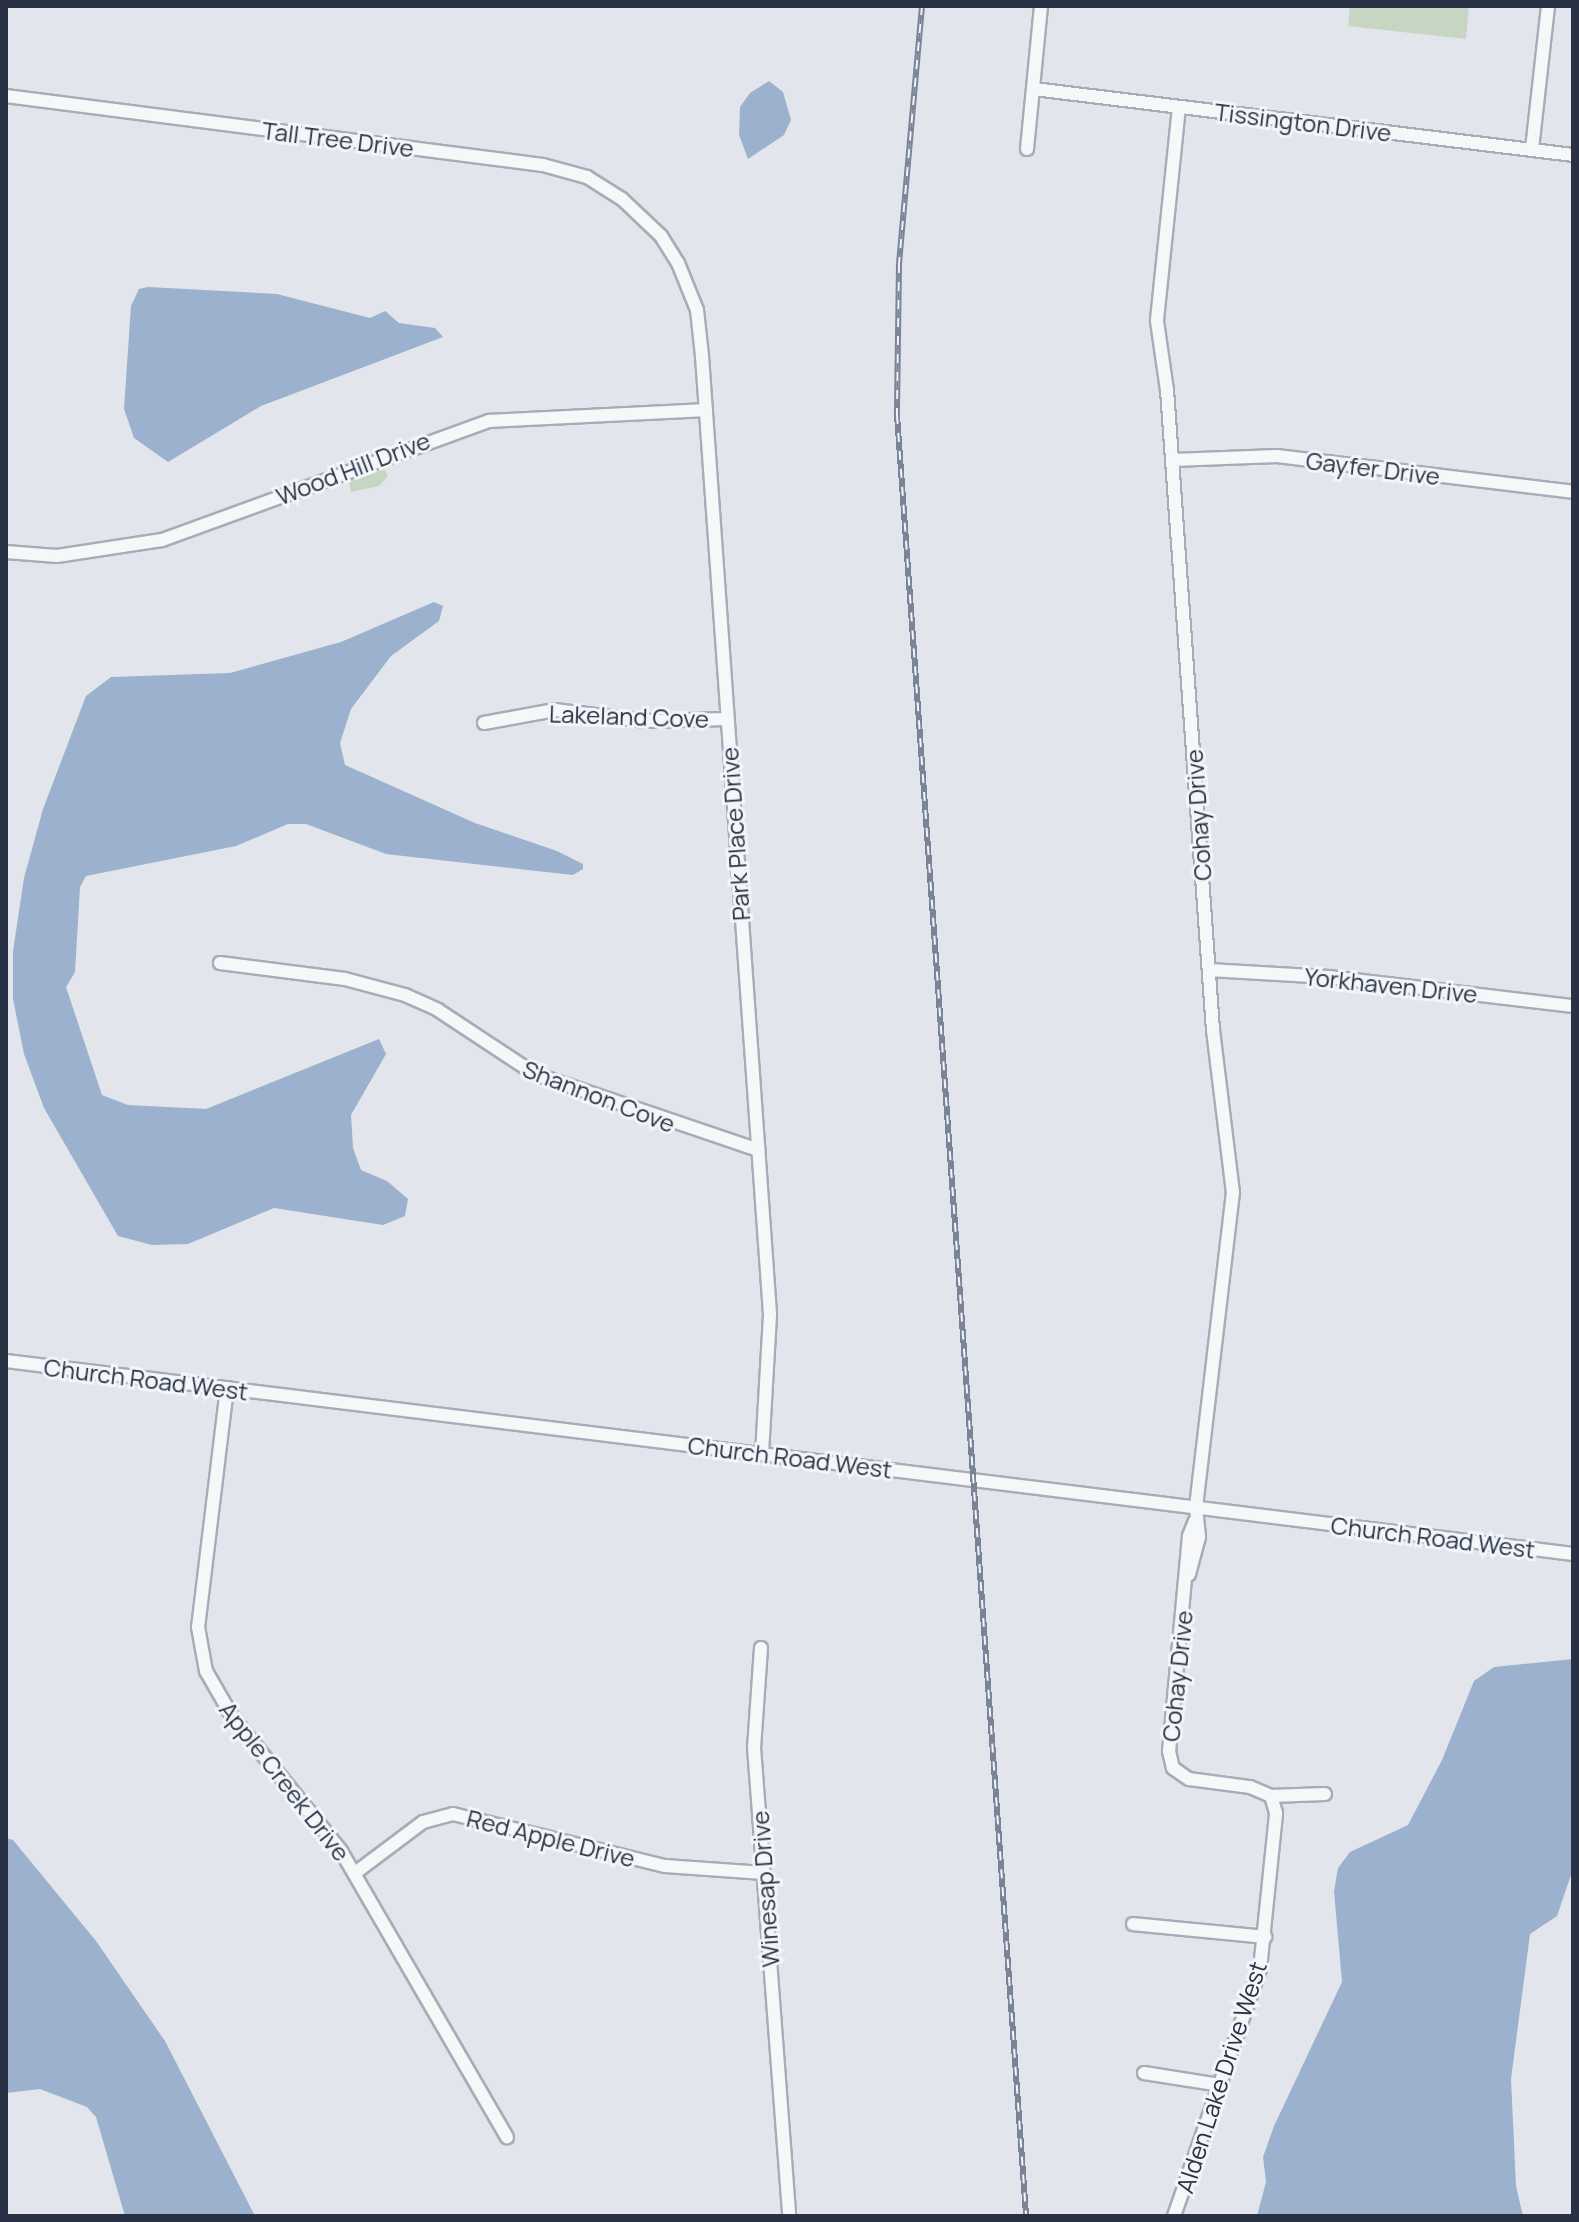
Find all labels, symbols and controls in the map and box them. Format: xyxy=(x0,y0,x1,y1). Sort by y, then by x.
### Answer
street label: Tissington Drive xyxy=(1213,97,1393,147)
street label: Tall Tree Drive xyxy=(261,115,415,163)
street label: Wood Hill Drive xyxy=(272,425,434,511)
street label: Gayfer Drive xyxy=(1304,445,1442,491)
street label: Lakeland Cove xyxy=(549,699,709,733)
street label: Park Place Drive xyxy=(715,746,755,922)
street label: Cohay Drive xyxy=(1179,748,1217,882)
street label: Yorkhaven Drive xyxy=(1303,962,1479,1008)
street label: Shannon Cove xyxy=(519,1054,679,1138)
street label: Church Road West xyxy=(42,1352,250,1406)
street label: Church Road West xyxy=(686,1430,894,1484)
street label: Church Road West xyxy=(1329,1510,1537,1564)
street label: Cohay Drive xyxy=(1156,1609,1198,1743)
street label: Apple Creek Drive xyxy=(214,1695,356,1867)
street label: Red Apple Drive xyxy=(464,1803,638,1873)
street label: Winesap Drive xyxy=(745,1810,785,1968)
street label: Alden Lake Drive West xyxy=(1170,1957,1272,2197)

